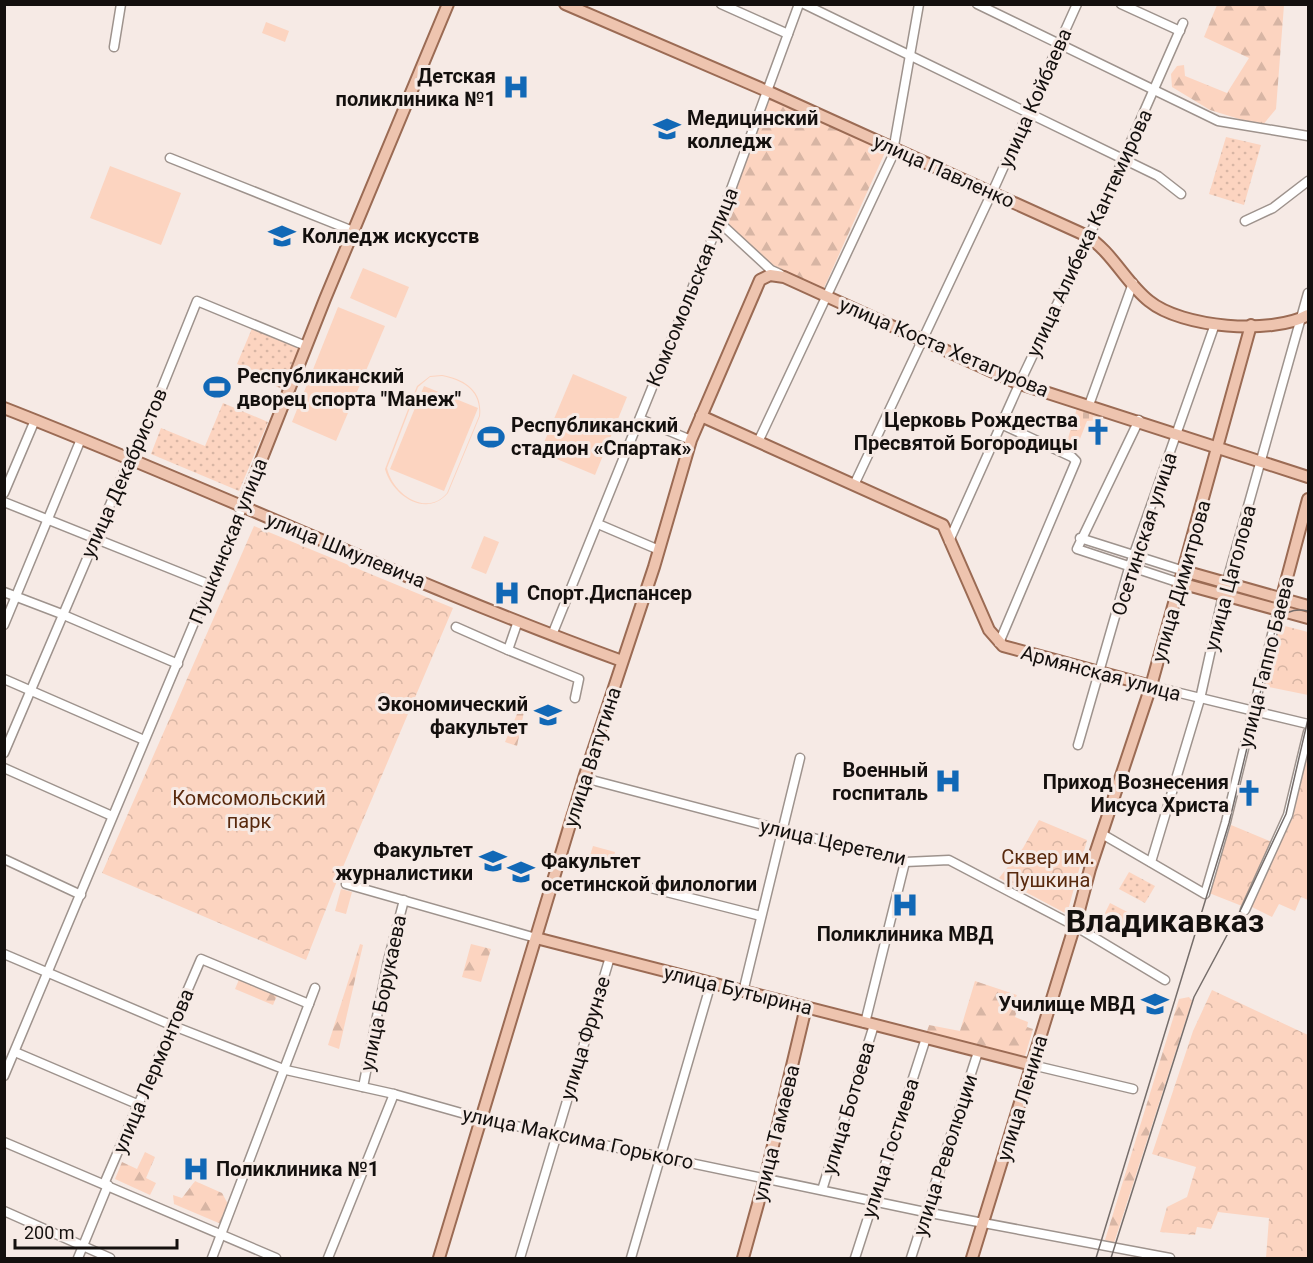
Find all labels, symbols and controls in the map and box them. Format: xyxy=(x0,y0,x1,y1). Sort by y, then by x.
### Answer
street label: улица Койбаева xyxy=(993,24,1077,172)
place label: Детская поликлиника №1 xyxy=(336,64,496,111)
hospital icon: Детская поликлиника №1 xyxy=(501,72,531,102)
street label: улица Алибека Кантемирова xyxy=(1021,105,1157,361)
place label: Медицинский колледж xyxy=(687,106,818,153)
school or university icon: Медицинский колледж xyxy=(652,114,682,144)
street label: улица Павленко xyxy=(870,129,1018,213)
street label: Комсомольская улица xyxy=(641,184,743,390)
school or university icon: Колледж искусств xyxy=(267,221,297,251)
place label: Колледж искусств xyxy=(302,224,479,248)
street label: улица Коста Хетагурова xyxy=(835,292,1053,402)
place label: Республиканский дворец спорта "Манеж" xyxy=(237,364,461,411)
sports icon: Республиканский дворец спорта "Манеж" xyxy=(202,372,232,402)
street label: улица Декабристов xyxy=(76,384,172,562)
place label: Церковь Рождества Пресвятой Богородицы xyxy=(854,408,1078,455)
place label: Республиканский стадион «Спартак» xyxy=(511,413,691,460)
church icon: Церковь Рождества Пресвятой Богородицы xyxy=(1083,417,1113,447)
sports icon: Республиканский стадион «Спартак» xyxy=(476,422,506,452)
street label: Осетинская улица xyxy=(1106,449,1182,619)
street label: Пушкинская улица xyxy=(184,455,272,627)
street label: улица Димитрова xyxy=(1146,497,1216,665)
street label: улица Цаголова xyxy=(1199,502,1261,654)
street label: улица Шмулевича xyxy=(263,507,429,593)
street label: улица Гаппо Баева xyxy=(1233,574,1299,750)
hospital icon: Спорт.Диспансер xyxy=(492,578,522,608)
place label: Спорт.Диспансер xyxy=(527,581,692,605)
street label: Армянская улица xyxy=(1018,640,1184,706)
street label: улица Ватутина xyxy=(558,684,626,830)
place label: Экономический факультет xyxy=(378,692,528,739)
school or university icon: Экономический факультет xyxy=(533,700,563,730)
place label: Военный госпиталь xyxy=(832,758,928,805)
hospital icon: Военный госпиталь xyxy=(933,766,963,796)
place label: Приход Вознесения Иисуса Христа xyxy=(1043,770,1229,817)
church icon: Приход Вознесения Иисуса Христа xyxy=(1234,778,1264,808)
park label: Комсомольский парк xyxy=(172,786,326,833)
street label: улица Церетели xyxy=(758,814,908,870)
place label: Факультет журналистики xyxy=(335,838,473,885)
park label: Сквер им. Пушкина xyxy=(1001,845,1095,892)
school or university icon: Факультет журналистики xyxy=(478,846,508,876)
place label: Факультет осетинской филологии xyxy=(541,849,757,896)
school or university icon: Факультет осетинской филологии xyxy=(506,857,536,887)
hospital icon: Поликлиника МВД xyxy=(890,890,920,920)
district label: Владикавказ xyxy=(1066,902,1264,940)
street label: улица Борукаева xyxy=(355,913,411,1073)
place label: Поликлиника МВД xyxy=(817,922,993,946)
street label: улица Бутырина xyxy=(661,960,815,1020)
street label: улица Фрунзе xyxy=(555,973,615,1103)
street label: улица Лермонтова xyxy=(107,985,199,1157)
school or university icon: Училище МВД xyxy=(1140,989,1170,1019)
place label: Училище МВД xyxy=(999,992,1135,1016)
street label: улица Ленина xyxy=(992,1032,1052,1164)
street label: улица Ботоева xyxy=(816,1039,880,1177)
street label: улица Тамаева xyxy=(747,1062,805,1204)
street label: улица Революции xyxy=(908,1071,982,1239)
street label: улица Гостиева xyxy=(856,1075,924,1221)
street label: улица Максима Горького xyxy=(460,1102,696,1174)
hospital icon: Поликлиника №1 xyxy=(181,1154,211,1184)
place label: Поликлиника №1 xyxy=(216,1157,379,1181)
scale bar xyxy=(15,1212,177,1250)
text: 200 m xyxy=(24,1222,75,1243)

